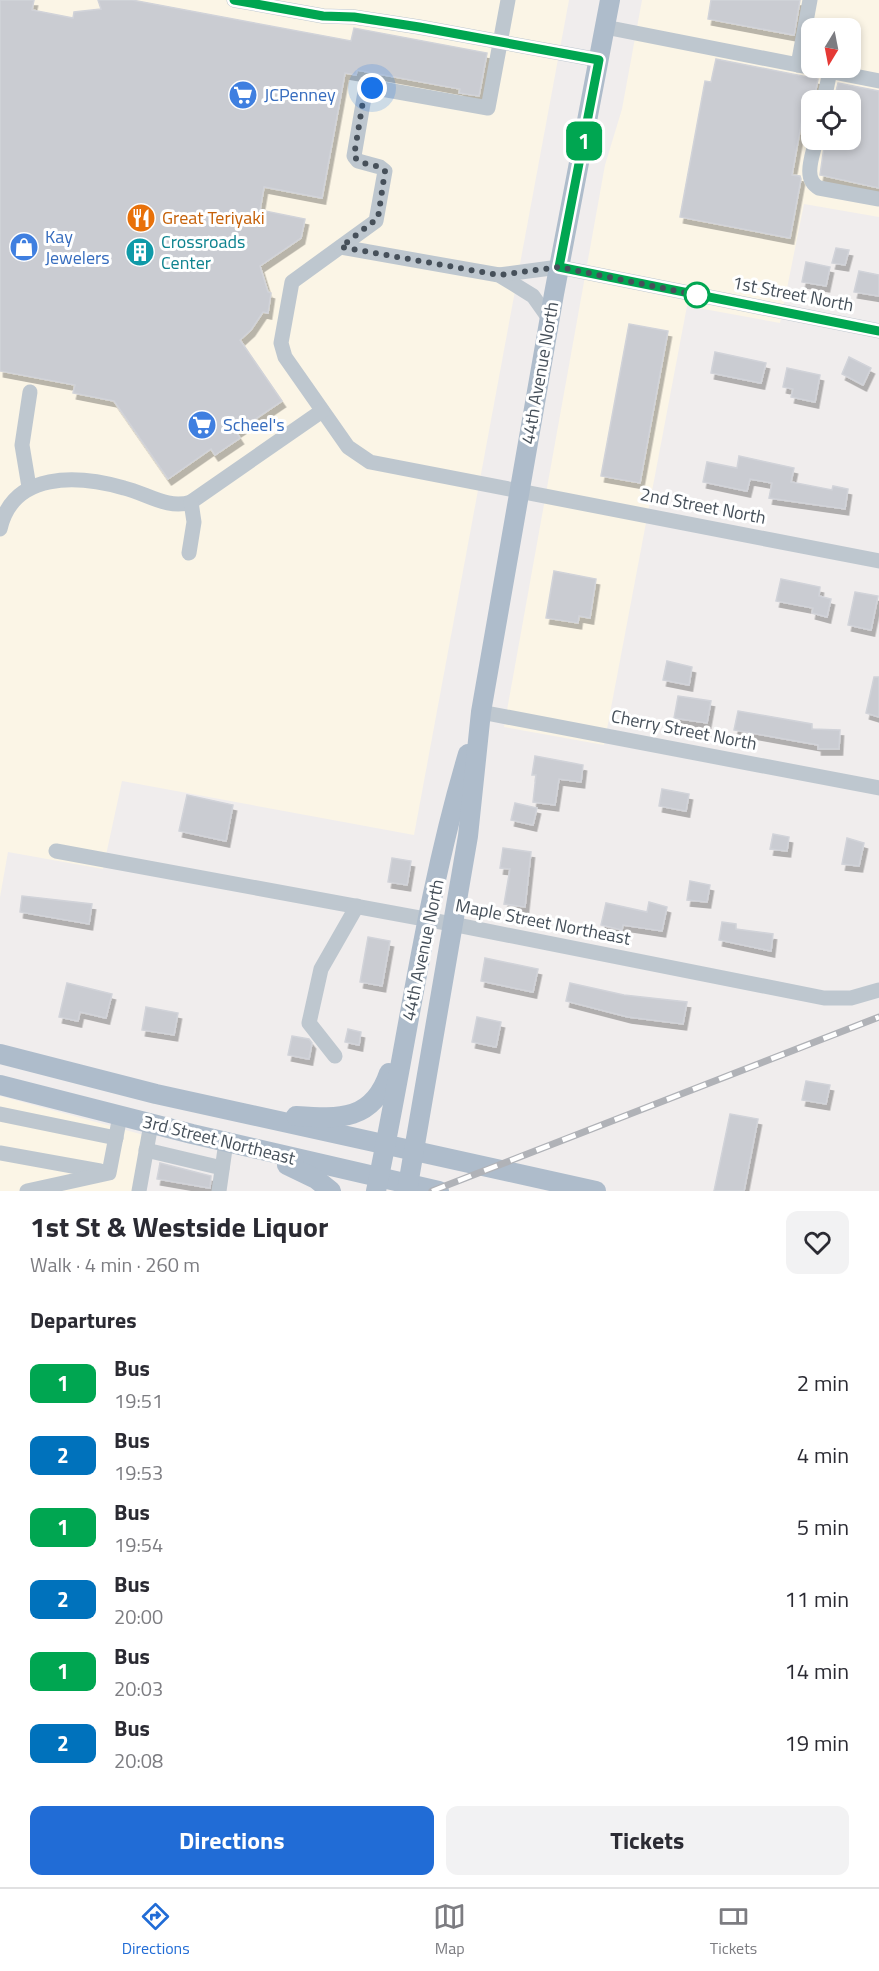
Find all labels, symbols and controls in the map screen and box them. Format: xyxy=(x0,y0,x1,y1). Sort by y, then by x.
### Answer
north arrow xyxy=(801,18,861,78)
map controls xyxy=(801,18,861,150)
your location xyxy=(357,73,387,103)
supermarket icon: JCPenney xyxy=(227,79,259,111)
place label: JCPenney xyxy=(264,81,336,108)
button: locate xyxy=(801,90,861,150)
line badge: 1 xyxy=(564,122,604,160)
text: 1 xyxy=(578,125,590,157)
restaurant icon: Great Teriyaki xyxy=(125,202,157,234)
place label: Great Teriyaki xyxy=(162,204,265,231)
place label: Kay Jewelers xyxy=(45,223,110,271)
place label: Crossroads Center xyxy=(161,228,245,276)
shop icon: Kay Jewelers xyxy=(8,231,40,263)
building icon: Crossroads Center xyxy=(124,236,156,268)
street label: 1st Street North xyxy=(730,269,856,318)
unlabelled marker xyxy=(684,282,710,308)
street label: 44th Avenue North xyxy=(514,300,565,446)
supermarket icon: Scheel's xyxy=(186,409,218,441)
place label: Scheel's xyxy=(223,411,285,438)
street label: 2nd Street North xyxy=(638,480,768,531)
street label: Cherry Street North xyxy=(609,702,759,757)
street label: 44th Avenue North xyxy=(394,877,451,1023)
street label: Maple Street Northeast xyxy=(453,891,634,952)
street label: 3rd Street Northeast xyxy=(140,1107,299,1172)
text: 1st St & Westside Liquor xyxy=(30,1205,328,1248)
button: heart xyxy=(786,1211,849,1274)
text: Walk · 4 min · 260 m xyxy=(30,1249,200,1280)
text: Departures xyxy=(30,1303,137,1337)
text: Bus xyxy=(114,1351,150,1385)
text: 2 min xyxy=(797,1366,849,1400)
text: 1 xyxy=(57,1367,69,1399)
text: 19:51 xyxy=(114,1385,163,1416)
text: Bus xyxy=(114,1423,150,1457)
text: 4 min xyxy=(797,1438,849,1472)
text: 2 xyxy=(57,1439,69,1471)
text: 19:53 xyxy=(114,1457,163,1488)
text: Bus xyxy=(114,1495,150,1529)
text: 5 min xyxy=(797,1510,849,1544)
text: 1 xyxy=(57,1511,69,1543)
text: 19:54 xyxy=(114,1529,163,1560)
text: Bus xyxy=(114,1567,150,1601)
text: 11 min xyxy=(784,1582,849,1616)
text: 2 xyxy=(57,1583,69,1615)
text: 20:00 xyxy=(114,1601,163,1632)
text: Bus xyxy=(114,1639,150,1673)
text: 14 min xyxy=(784,1654,849,1688)
text: 1 xyxy=(57,1655,69,1687)
text: 20:03 xyxy=(114,1673,163,1704)
text: Bus xyxy=(114,1711,150,1745)
text: 19 min xyxy=(784,1726,849,1760)
text: 2 xyxy=(57,1727,69,1759)
text: 20:08 xyxy=(114,1745,163,1776)
button: Directions xyxy=(30,1806,434,1875)
button: Tickets xyxy=(446,1806,849,1875)
tab: Directions xyxy=(122,1900,190,1960)
tab: Map xyxy=(433,1900,466,1960)
tab: Tickets xyxy=(710,1900,757,1960)

